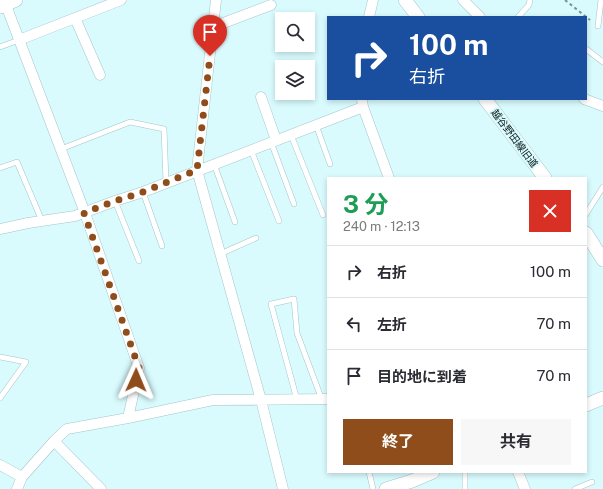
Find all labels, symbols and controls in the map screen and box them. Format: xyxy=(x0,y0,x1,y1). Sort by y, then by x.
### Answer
map controls xyxy=(275,12,315,100)
button: search xyxy=(275,12,315,52)
pin xyxy=(193,15,227,56)
icon: arrive xyxy=(199,21,221,43)
text: 100 m xyxy=(409,28,488,61)
icon: right xyxy=(343,32,395,84)
button: layers xyxy=(275,60,315,100)
text: 右折 xyxy=(409,66,445,87)
street label: 越谷野田線旧道 xyxy=(489,106,541,170)
text: 3 分 xyxy=(343,190,388,218)
button: close xyxy=(529,190,571,232)
text: 240 m · 12:13 xyxy=(343,219,420,234)
icon: right xyxy=(343,261,365,283)
text: 100 m xyxy=(530,263,571,280)
text: 右折 xyxy=(377,264,407,281)
icon: left xyxy=(343,313,365,335)
text: 70 m xyxy=(536,315,571,332)
text: 左折 xyxy=(377,316,407,333)
position arrow xyxy=(115,359,157,401)
icon: arrive xyxy=(343,365,365,387)
text: 70 m xyxy=(536,367,571,384)
text: 目的地に到着 xyxy=(377,368,467,385)
button: 終了 xyxy=(343,419,453,465)
button: 共有 xyxy=(461,419,571,465)

